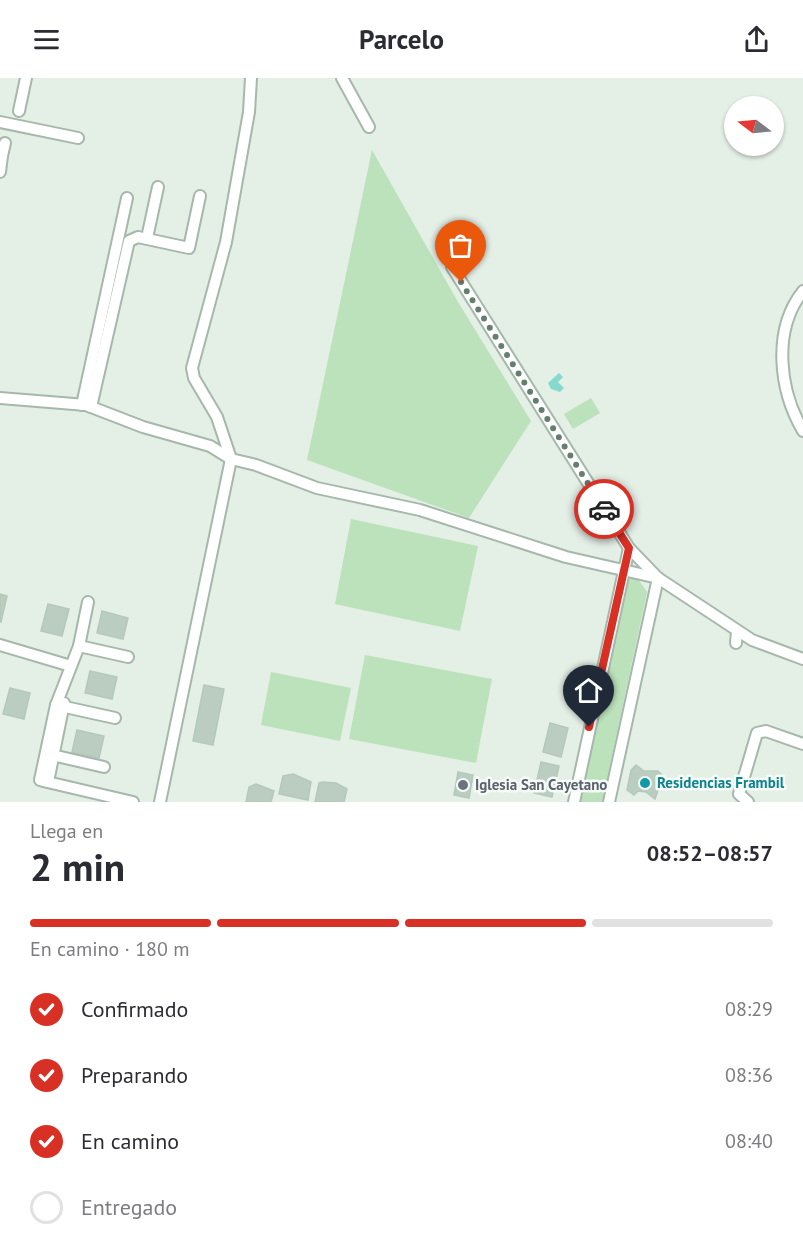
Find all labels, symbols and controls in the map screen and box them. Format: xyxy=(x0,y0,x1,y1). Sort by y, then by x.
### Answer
text: Parcelo xyxy=(359,22,444,56)
icon: menu xyxy=(30,23,63,56)
icon: share xyxy=(740,23,773,56)
north arrow xyxy=(724,96,784,156)
map controls xyxy=(724,96,784,156)
pin xyxy=(435,220,486,282)
icon: bag xyxy=(444,229,477,262)
courier xyxy=(574,479,634,539)
icon: car xyxy=(588,493,621,526)
pin xyxy=(563,665,614,727)
icon: home xyxy=(572,674,605,707)
place label: Residencias Frambil xyxy=(657,773,785,792)
place label: Iglesia San Cayetano xyxy=(475,775,607,794)
marker: Residencias Frambil xyxy=(638,776,652,790)
marker: Iglesia San Cayetano xyxy=(456,778,470,792)
text: Llega en xyxy=(30,818,103,844)
text: 08:52–08:57 xyxy=(647,839,773,867)
text: 2 min xyxy=(30,841,125,892)
text: En camino · 180 m xyxy=(30,936,190,962)
icon: check xyxy=(30,993,63,1026)
text: Confirmado xyxy=(81,995,188,1023)
text: 08:29 xyxy=(725,996,773,1022)
icon: check xyxy=(30,1059,63,1092)
text: Preparando xyxy=(81,1061,188,1089)
text: 08:36 xyxy=(725,1062,773,1088)
icon: check xyxy=(30,1125,63,1158)
text: En camino xyxy=(81,1127,179,1155)
text: 08:40 xyxy=(725,1128,773,1154)
text: Entregado xyxy=(81,1193,177,1221)

